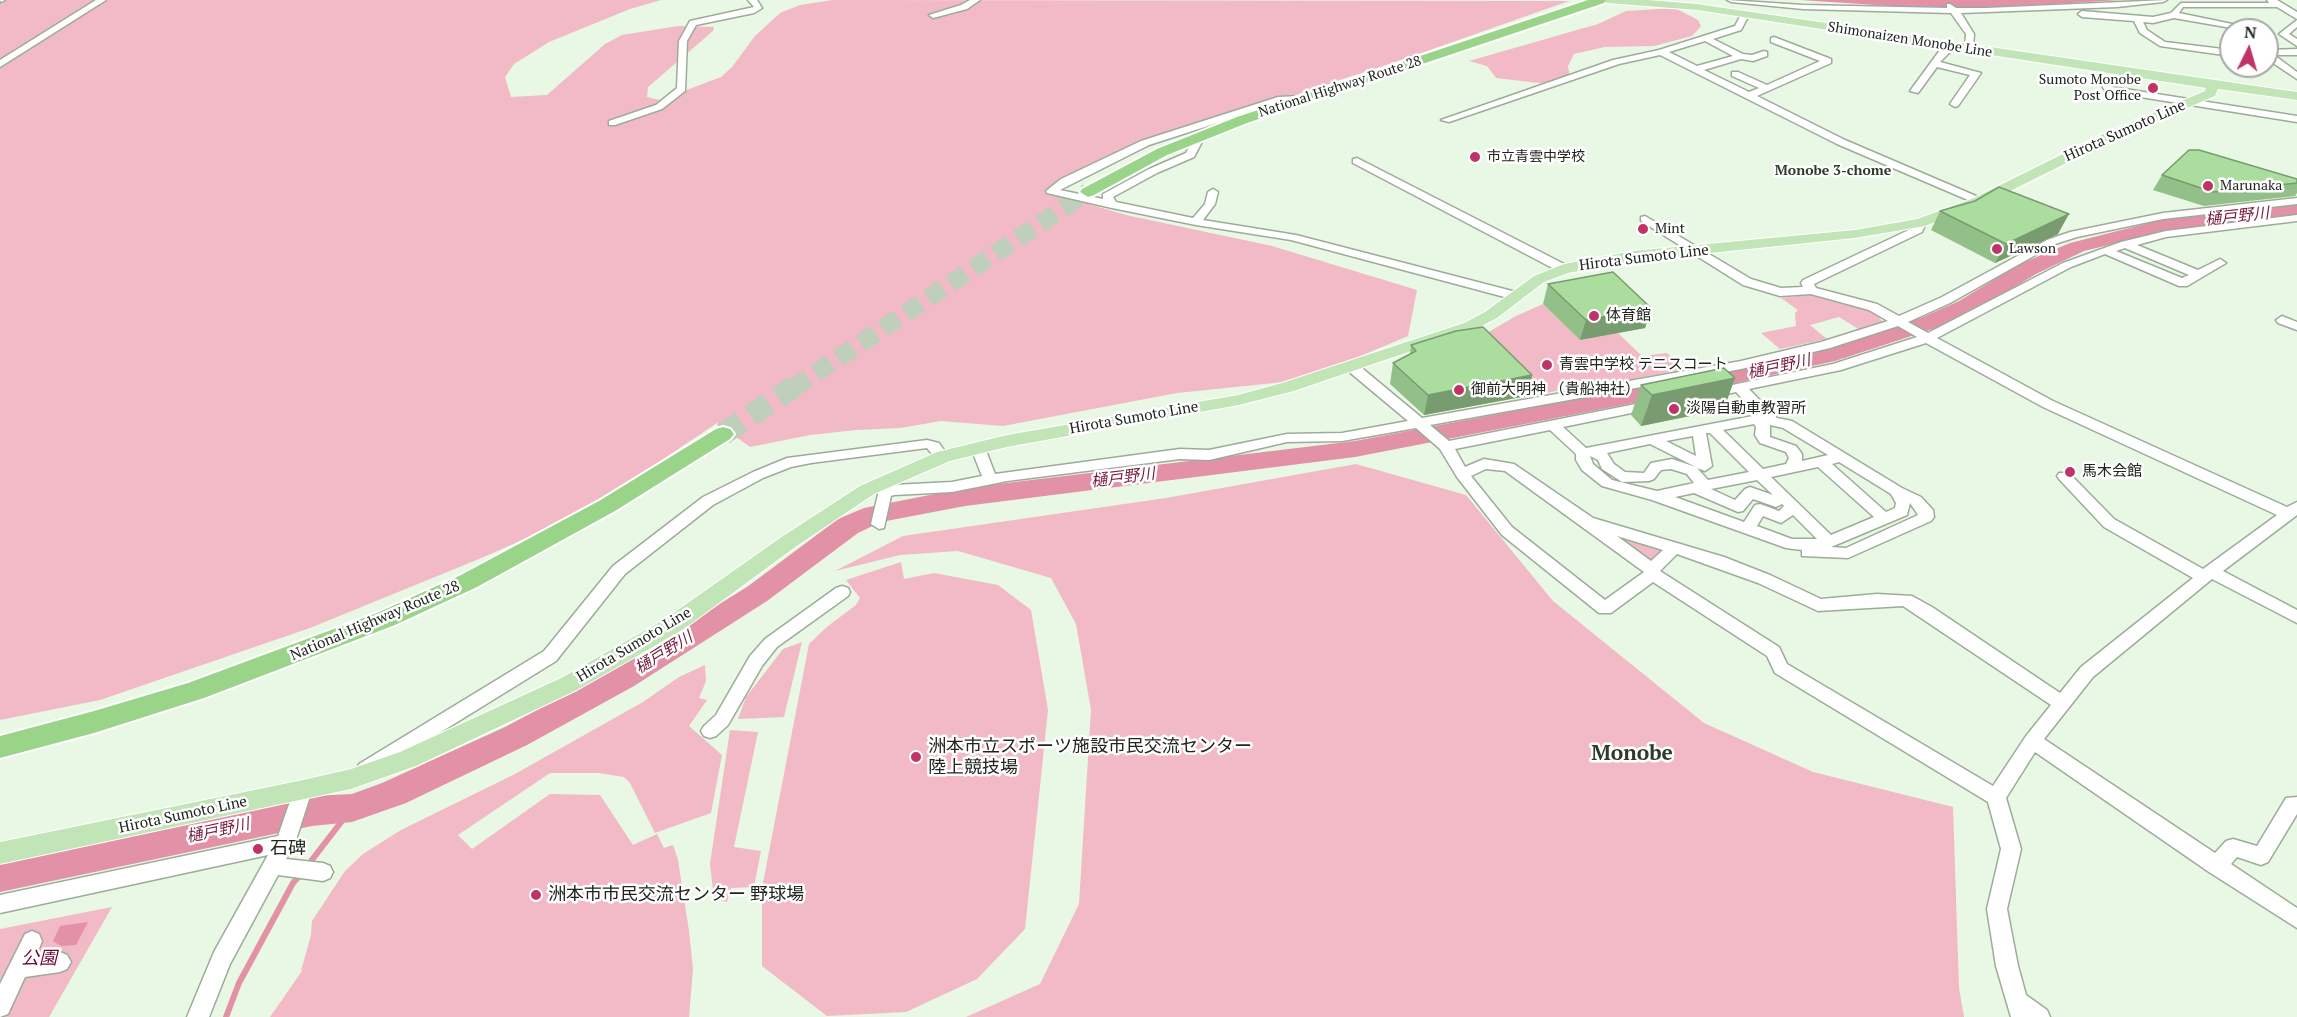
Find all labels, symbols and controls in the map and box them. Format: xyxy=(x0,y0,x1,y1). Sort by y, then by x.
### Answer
north arrow xyxy=(2219,18,2279,78)
street label: Shimonaizen Monobe Line xyxy=(1827,19,1993,61)
text: N xyxy=(2243,21,2257,44)
street label: National Highway Route 28 xyxy=(1256,53,1424,121)
place label: Sumoto Monobe Post Office xyxy=(2039,72,2141,104)
marker: Sumoto Monobe Post Office xyxy=(2146,81,2160,95)
street label: Hirota Sumoto Line xyxy=(2062,96,2188,166)
place label: 市立青雲中学校 xyxy=(1487,149,1585,165)
marker: 市立青雲中学校 xyxy=(1468,150,1482,164)
district label: Monobe 3-chome xyxy=(1775,163,1891,179)
place label: Marunaka xyxy=(2220,178,2282,194)
marker: Marunaka xyxy=(2201,179,2215,193)
water label: 樋戸野川 xyxy=(2204,204,2270,230)
place label: Mint xyxy=(1655,221,1685,237)
marker: Mint xyxy=(1636,222,1650,236)
street label: Hirota Sumoto Line xyxy=(1578,241,1710,275)
place label: Lawson xyxy=(2009,241,2056,257)
marker: Lawson xyxy=(1990,242,2004,256)
place label: 体育館 xyxy=(1606,307,1651,325)
marker: 体育館 xyxy=(1587,309,1601,323)
water label: 樋戸野川 xyxy=(1746,351,1812,383)
place label: 青雲中学校 テニスコート xyxy=(1559,356,1728,374)
marker: 青雲中学校 テニスコート xyxy=(1540,358,1554,372)
place label: 御前大明神 （貴船神社） xyxy=(1471,381,1640,399)
marker: 御前大明神 （貴船神社） xyxy=(1452,383,1466,397)
street label: Hirota Sumoto Line xyxy=(1068,398,1200,438)
place label: 淡陽自動車教習所 xyxy=(1686,400,1806,418)
marker: 淡陽自動車教習所 xyxy=(1667,402,1681,416)
place label: 馬木会館 xyxy=(2082,463,2142,481)
water label: 樋戸野川 xyxy=(1090,465,1156,491)
marker: 馬木会館 xyxy=(2063,465,2077,479)
street label: National Highway Route 28 xyxy=(288,577,462,665)
street label: Hirota Sumoto Line xyxy=(573,604,695,686)
water label: 樋戸野川 xyxy=(632,628,696,678)
place label: 洲本市立スポーツ施設市民交流センター 陸上競技場 xyxy=(928,736,1252,778)
district label: Monobe xyxy=(1591,741,1673,767)
marker: 洲本市立スポーツ施設市民交流センター 陸上競技場 xyxy=(909,750,923,764)
street label: Hirota Sumoto Line xyxy=(117,793,249,837)
water label: 樋戸野川 xyxy=(185,815,251,847)
place label: 石碑 xyxy=(270,838,306,860)
marker: 石碑 xyxy=(251,842,265,856)
place label: 洲本市市民交流センター 野球場 xyxy=(548,884,804,906)
marker: 洲本市市民交流センター 野球場 xyxy=(529,888,543,902)
park label: 公園 xyxy=(21,948,57,970)

